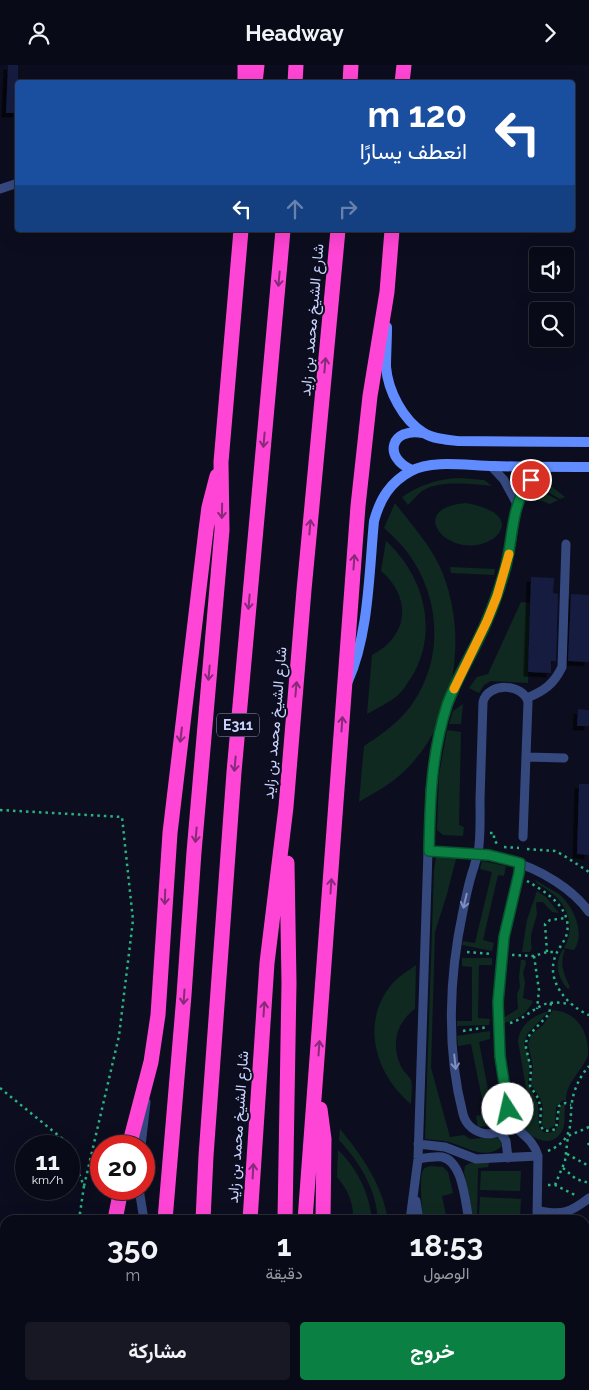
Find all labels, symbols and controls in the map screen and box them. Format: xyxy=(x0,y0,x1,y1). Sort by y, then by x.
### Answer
icon: person xyxy=(25,19,53,47)
icon: forward xyxy=(536,19,564,47)
text: Headway xyxy=(245,20,344,46)
text: 120 m xyxy=(367,94,467,135)
icon: left xyxy=(485,100,550,165)
text: انعطف يسارًا xyxy=(360,138,467,164)
icon: left xyxy=(228,195,256,223)
icon: ahead xyxy=(281,195,309,223)
icon: right xyxy=(334,195,362,223)
street label: شارع الشيخ محمد بن زايد xyxy=(296,243,330,397)
map controls xyxy=(529,247,574,347)
button: sound xyxy=(529,247,574,292)
one-way arrow xyxy=(274,270,284,286)
button: search xyxy=(529,302,574,347)
one-way arrow xyxy=(320,357,330,373)
one-way arrow xyxy=(259,432,269,448)
pin xyxy=(510,459,552,501)
icon: arrive xyxy=(517,466,545,494)
one-way arrow xyxy=(218,503,227,519)
one-way arrow xyxy=(305,519,315,535)
one-way arrow xyxy=(350,554,359,570)
one-way arrow xyxy=(245,594,254,610)
street label: شارع الشيخ محمد بن زايد xyxy=(259,646,293,800)
one-way arrow xyxy=(204,665,214,681)
one-way arrow xyxy=(291,681,300,697)
road number: E311 xyxy=(217,713,259,737)
one-way arrow xyxy=(338,716,347,732)
one-way arrow xyxy=(175,727,185,743)
one-way arrow xyxy=(230,756,239,772)
one-way arrow xyxy=(191,827,200,843)
one-way arrow xyxy=(326,878,335,894)
one-way arrow xyxy=(161,889,170,905)
one-way arrow xyxy=(460,892,469,908)
one-way arrow xyxy=(180,989,189,1005)
one-way arrow xyxy=(259,1001,269,1017)
one-way arrow xyxy=(314,1040,323,1056)
street label: شارع الشيخ محمد بن زايد xyxy=(224,1050,254,1204)
one-way arrow xyxy=(450,1054,460,1070)
position arrow xyxy=(481,1082,533,1134)
speed limit sign: 20 xyxy=(90,1135,155,1200)
text: 11 xyxy=(35,1146,60,1176)
one-way arrow xyxy=(248,1164,257,1180)
text: km/h xyxy=(32,1173,63,1187)
text: 1 xyxy=(277,1228,291,1263)
text: 18:53 xyxy=(409,1228,483,1263)
text: 350 xyxy=(107,1231,159,1266)
text: دقيقة xyxy=(266,1264,303,1283)
text: الوصول xyxy=(423,1264,469,1283)
text: m xyxy=(125,1266,140,1285)
button: مشاركة xyxy=(25,1322,290,1380)
button: خروج xyxy=(300,1322,565,1380)

